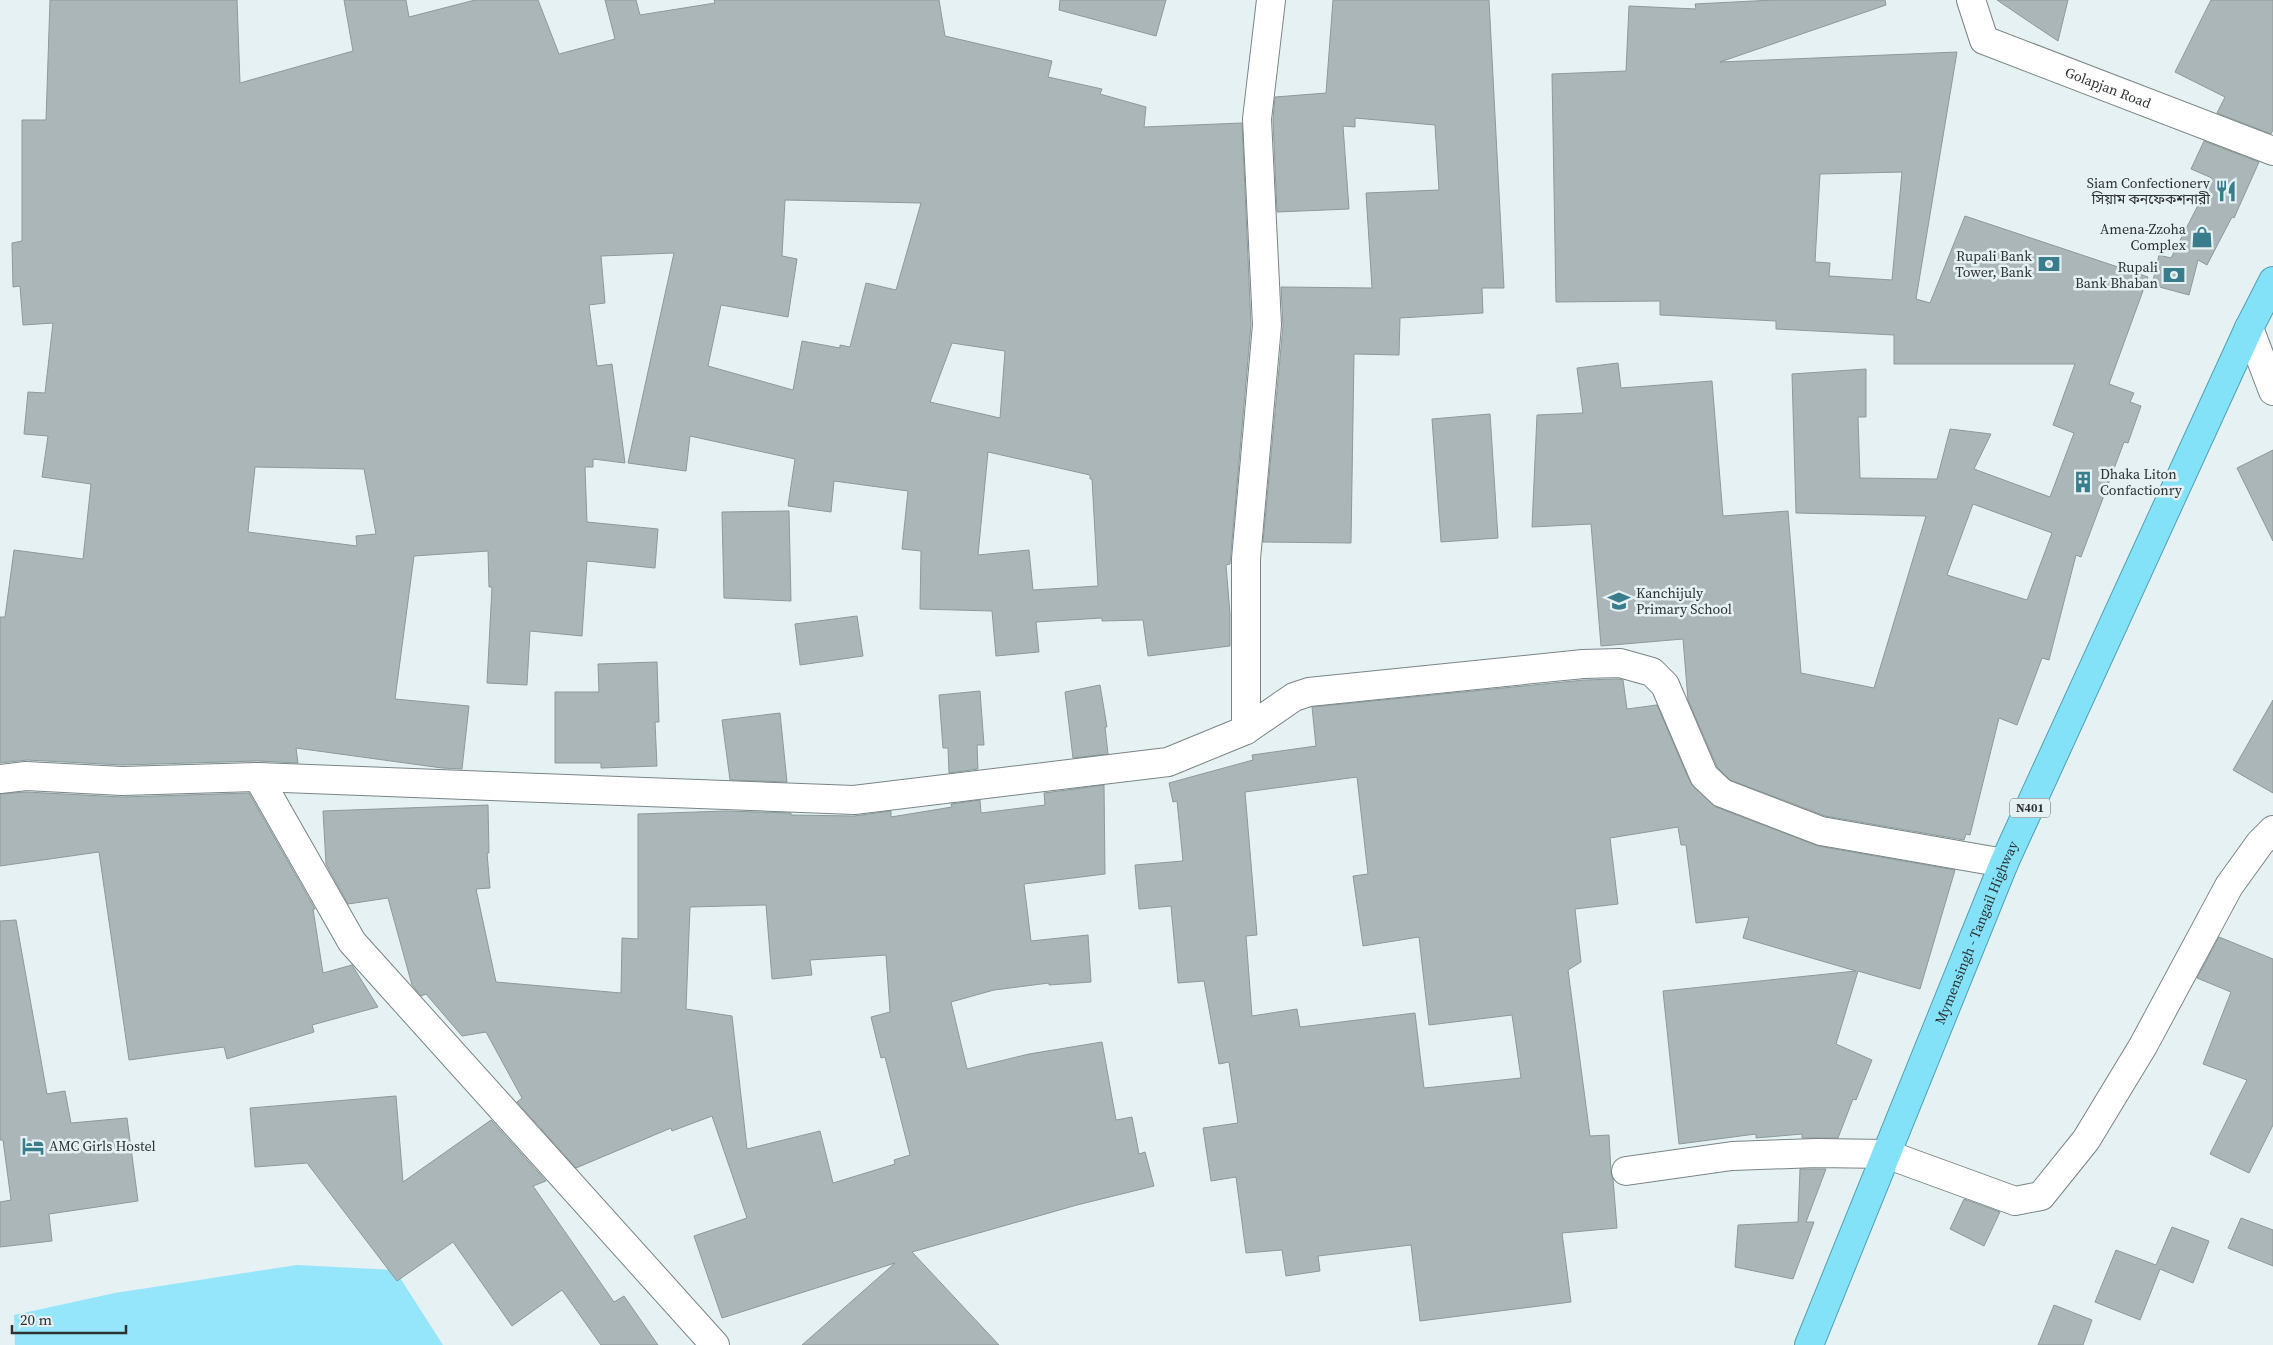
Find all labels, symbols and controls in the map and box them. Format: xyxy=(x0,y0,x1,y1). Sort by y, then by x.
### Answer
street label: Golapjan Road xyxy=(2062,62,2154,113)
place label: Siam Confectionery সিয়াম কনফেকশনারী xyxy=(2087,173,2211,209)
restaurant icon: Siam Confectionery সিয়াম কনফেকশনারী xyxy=(2213,178,2239,204)
place label: Amena-Zzoha Complex xyxy=(2100,219,2187,255)
shop icon: Amena-Zzoha Complex xyxy=(2189,224,2215,250)
place label: Rupali Bank Tower, Bank xyxy=(1955,246,2032,282)
bank icon: Rupali Bank Tower, Bank xyxy=(2036,251,2062,277)
place label: Rupali Bank Bhaban xyxy=(2075,257,2159,293)
bank icon: Rupali Bank Bhaban xyxy=(2161,262,2187,288)
place label: Dhaka Liton Confactionry xyxy=(2100,464,2183,500)
building icon: Dhaka Liton Confactionry xyxy=(2070,469,2096,495)
place label: Kanchijuly Primary School xyxy=(1636,583,1732,619)
school or university icon: Kanchijuly Primary School xyxy=(1606,588,1632,614)
road number: N401 xyxy=(2010,798,2050,818)
street label: Mymensingh - Tangail Highway xyxy=(1930,837,2023,1027)
hotel icon: AMC Girls Hostel xyxy=(20,1133,46,1159)
place label: AMC Girls Hostel xyxy=(49,1136,156,1156)
scale bar xyxy=(12,1302,126,1334)
text: 20 m xyxy=(20,1309,52,1330)

